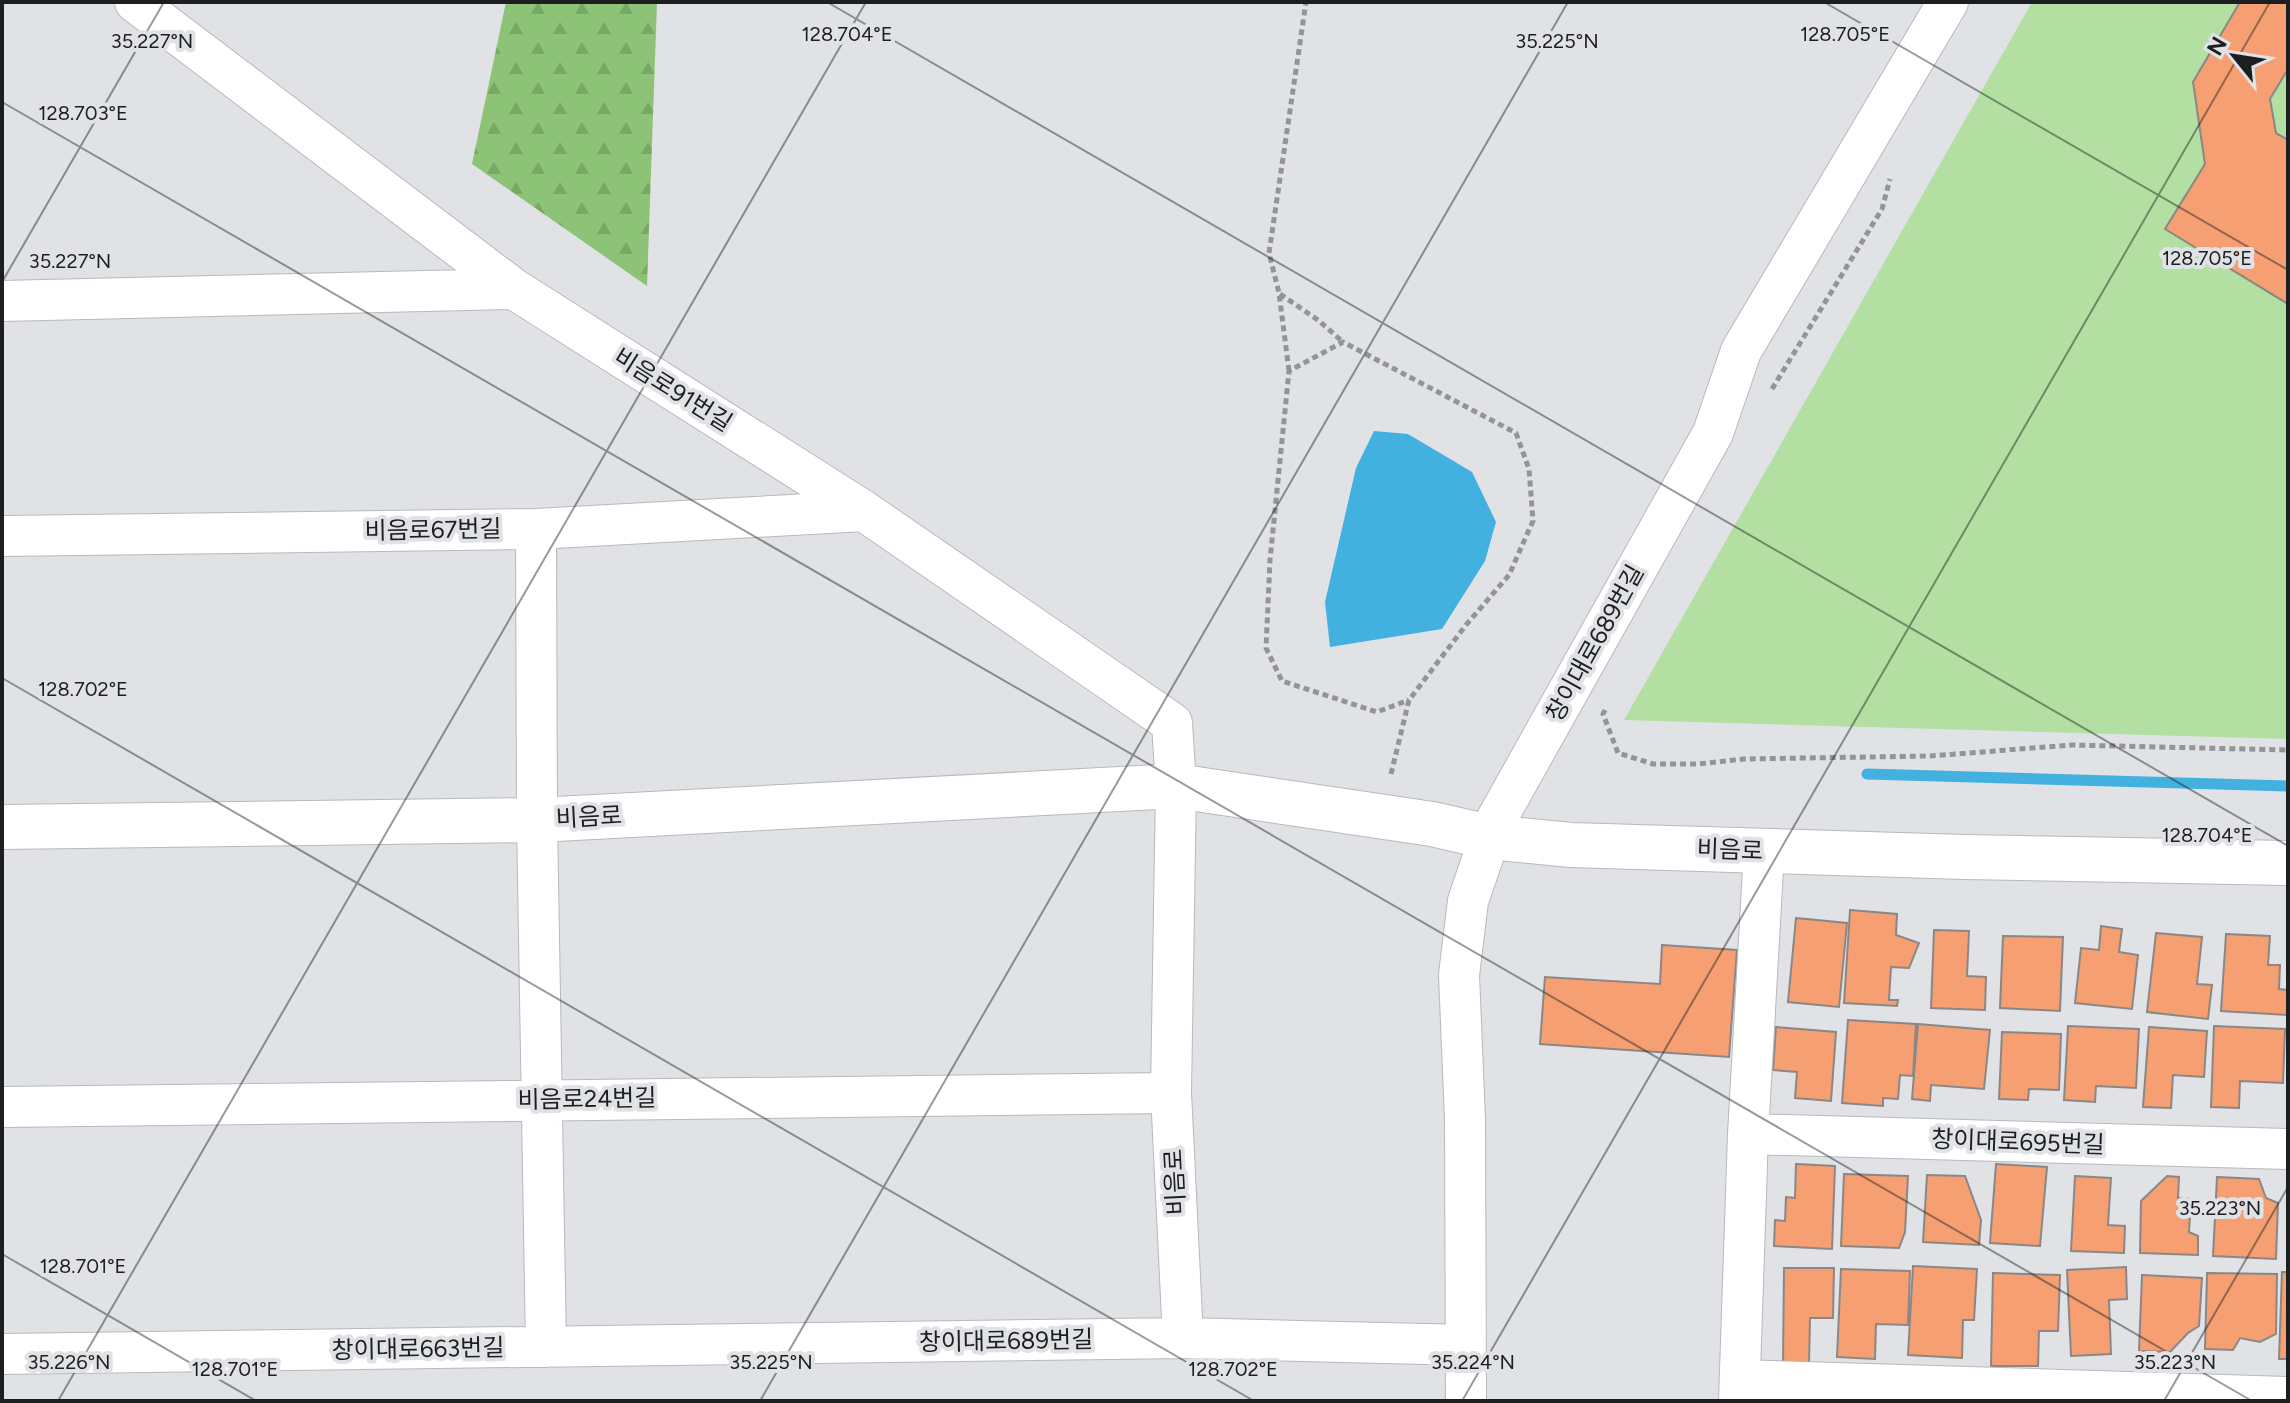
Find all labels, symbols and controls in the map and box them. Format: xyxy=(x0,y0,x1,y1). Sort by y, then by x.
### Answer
north arrow xyxy=(2194,16,2274,96)
text: 128.704°E xyxy=(801,22,893,46)
text: 128.705°E xyxy=(1800,22,1890,46)
text: 35.227°N xyxy=(111,29,193,53)
text: 35.225°N xyxy=(1515,29,1599,53)
text: N xyxy=(2201,32,2233,60)
text: 128.703°E xyxy=(38,101,128,125)
text: 128.705°E xyxy=(2162,246,2252,270)
text: 35.227°N xyxy=(29,249,111,273)
street label: 비음로91번길 xyxy=(609,342,738,437)
street label: 비음로67번길 xyxy=(364,514,502,545)
street label: 창이대로689번길 xyxy=(1540,559,1650,726)
text: 128.702°E xyxy=(38,677,128,701)
street label: 비음로 xyxy=(555,800,623,833)
text: 128.704°E xyxy=(2161,823,2253,847)
street label: 비음로 xyxy=(1696,834,1764,865)
street label: 비음로24번길 xyxy=(517,1083,657,1114)
street label: 창이대로695번길 xyxy=(1931,1124,2105,1159)
street label: 비음로 xyxy=(1158,1148,1191,1216)
text: 35.223°N xyxy=(2179,1196,2261,1220)
text: 128.701°E xyxy=(40,1254,126,1278)
street label: 창이대로689번길 xyxy=(919,1324,1093,1357)
street label: 창이대로663번길 xyxy=(331,1332,505,1365)
text: 35.226°N xyxy=(27,1350,111,1374)
text: 35.225°N xyxy=(729,1350,813,1374)
text: 35.224°N xyxy=(1431,1350,1515,1374)
text: 35.223°N xyxy=(2134,1350,2216,1374)
text: 128.701°E xyxy=(192,1357,278,1381)
text: 128.702°E xyxy=(1188,1357,1278,1381)

